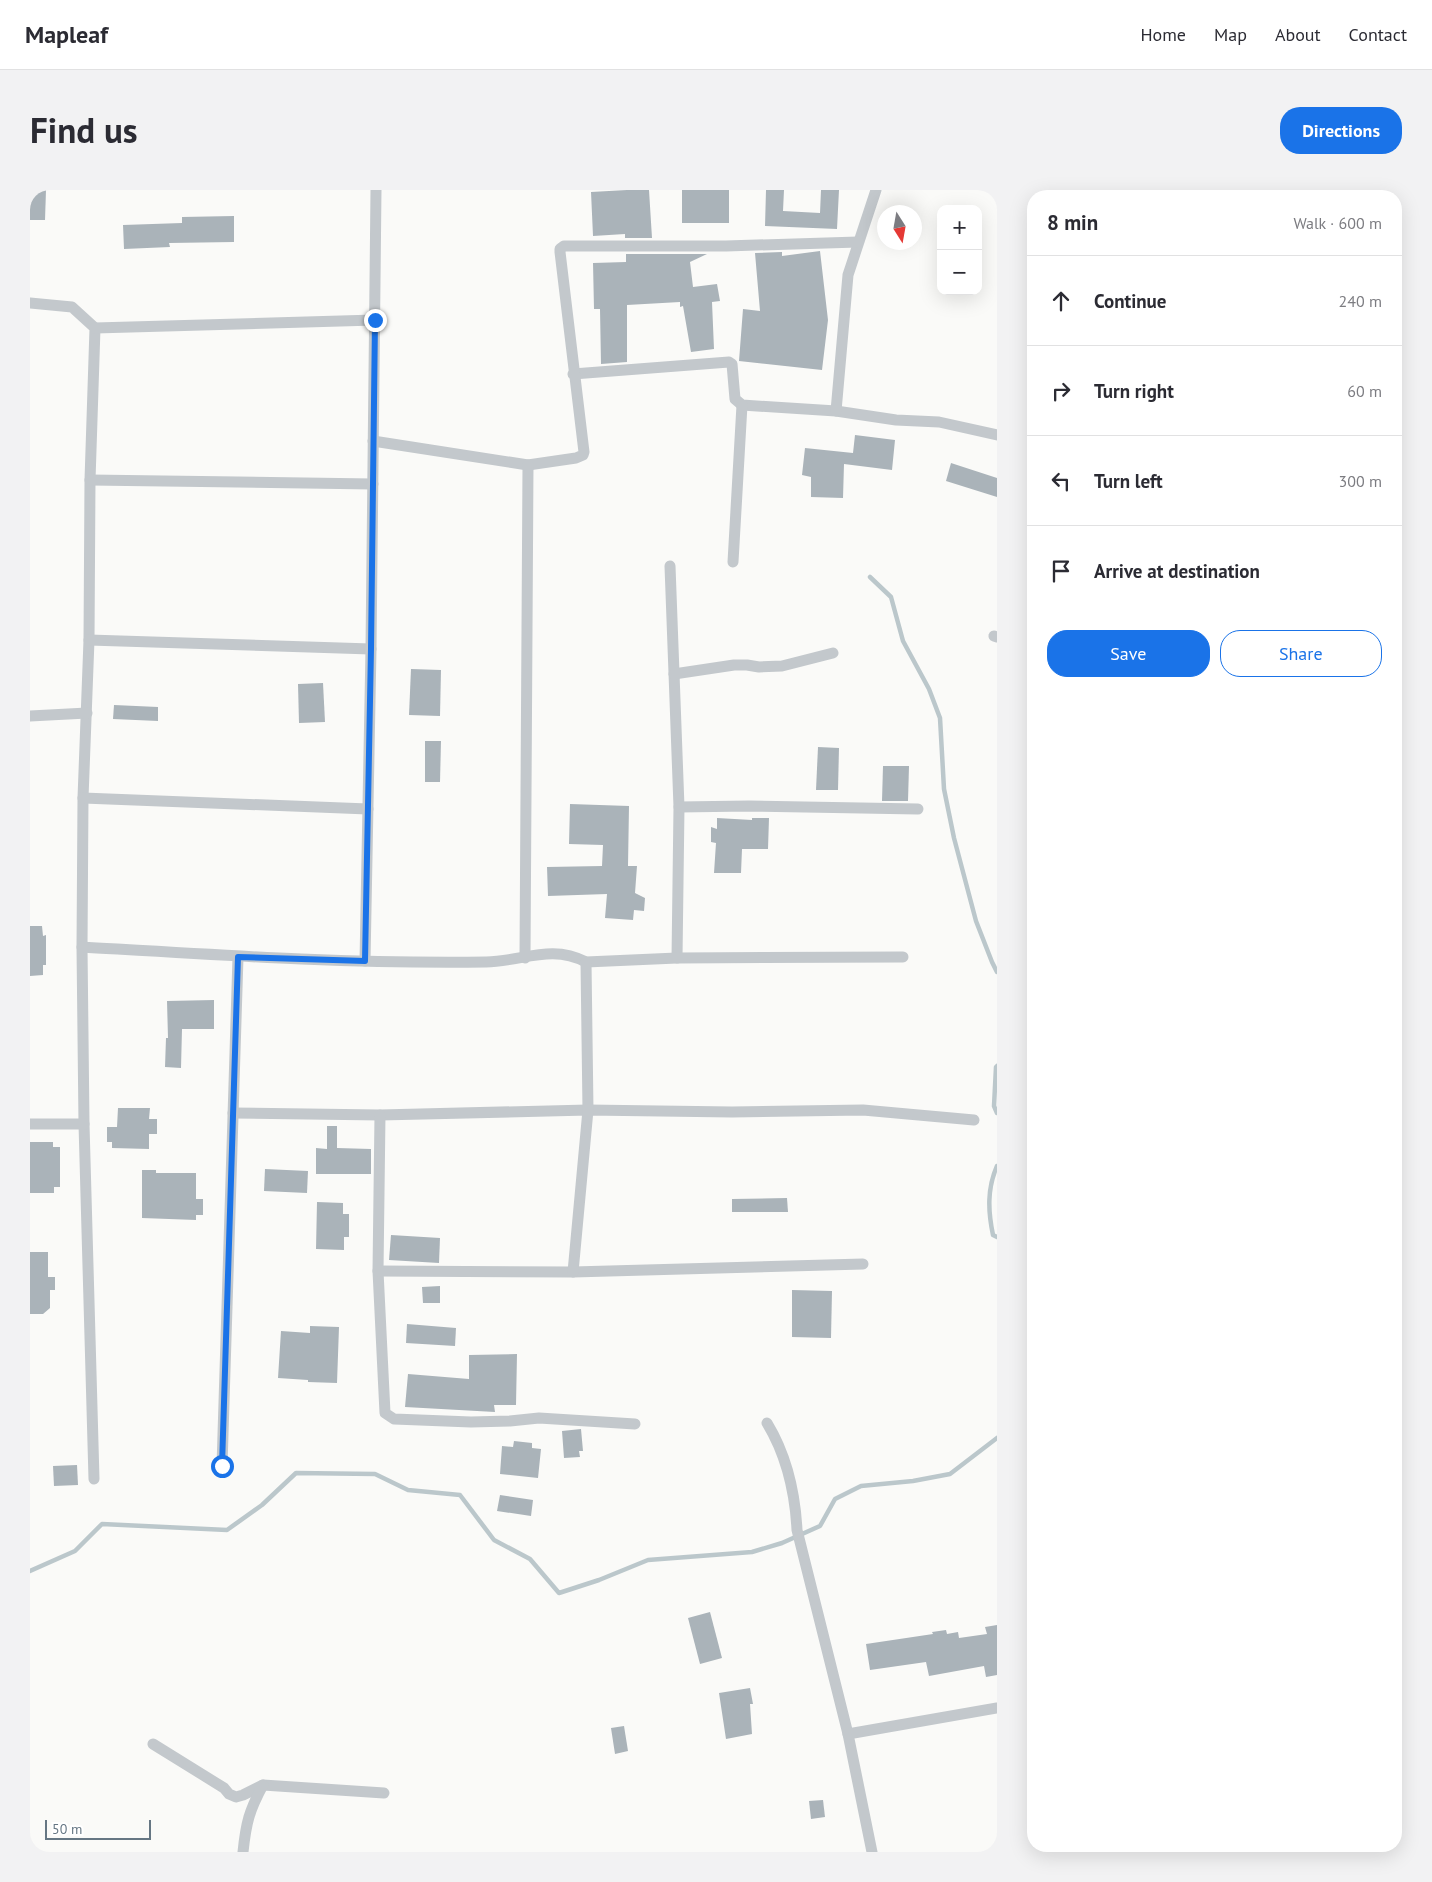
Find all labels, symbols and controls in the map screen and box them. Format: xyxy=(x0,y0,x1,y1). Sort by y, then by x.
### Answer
text: Mapleaf xyxy=(25,19,108,50)
text: Home xyxy=(1140,23,1186,46)
text: Map xyxy=(1214,23,1247,46)
text: About xyxy=(1275,23,1321,46)
text: Contact xyxy=(1349,23,1407,46)
text: Find us xyxy=(30,107,138,153)
button: Directions xyxy=(1280,107,1402,154)
north arrow xyxy=(877,205,922,250)
map controls xyxy=(937,205,982,295)
button: + xyxy=(937,205,982,250)
text: 8 min xyxy=(1047,209,1098,236)
text: Walk · 600 m xyxy=(1293,213,1382,233)
button: − xyxy=(937,250,982,295)
icon: ahead xyxy=(1047,287,1075,315)
text: Continue xyxy=(1094,289,1166,313)
text: 240 m xyxy=(1339,291,1382,311)
route end xyxy=(364,309,387,332)
icon: right xyxy=(1047,377,1075,405)
text: Turn right xyxy=(1094,379,1174,403)
text: 60 m xyxy=(1347,381,1382,401)
icon: left xyxy=(1047,467,1075,495)
text: Turn left xyxy=(1094,469,1163,493)
text: 300 m xyxy=(1339,471,1382,491)
icon: arrive xyxy=(1047,557,1075,585)
text: Arrive at destination xyxy=(1094,559,1260,583)
button: Save xyxy=(1047,630,1210,677)
button: Share xyxy=(1220,630,1382,677)
route start xyxy=(211,1455,234,1478)
scale bar xyxy=(45,1817,151,1840)
text: 50 m xyxy=(52,1820,82,1838)

